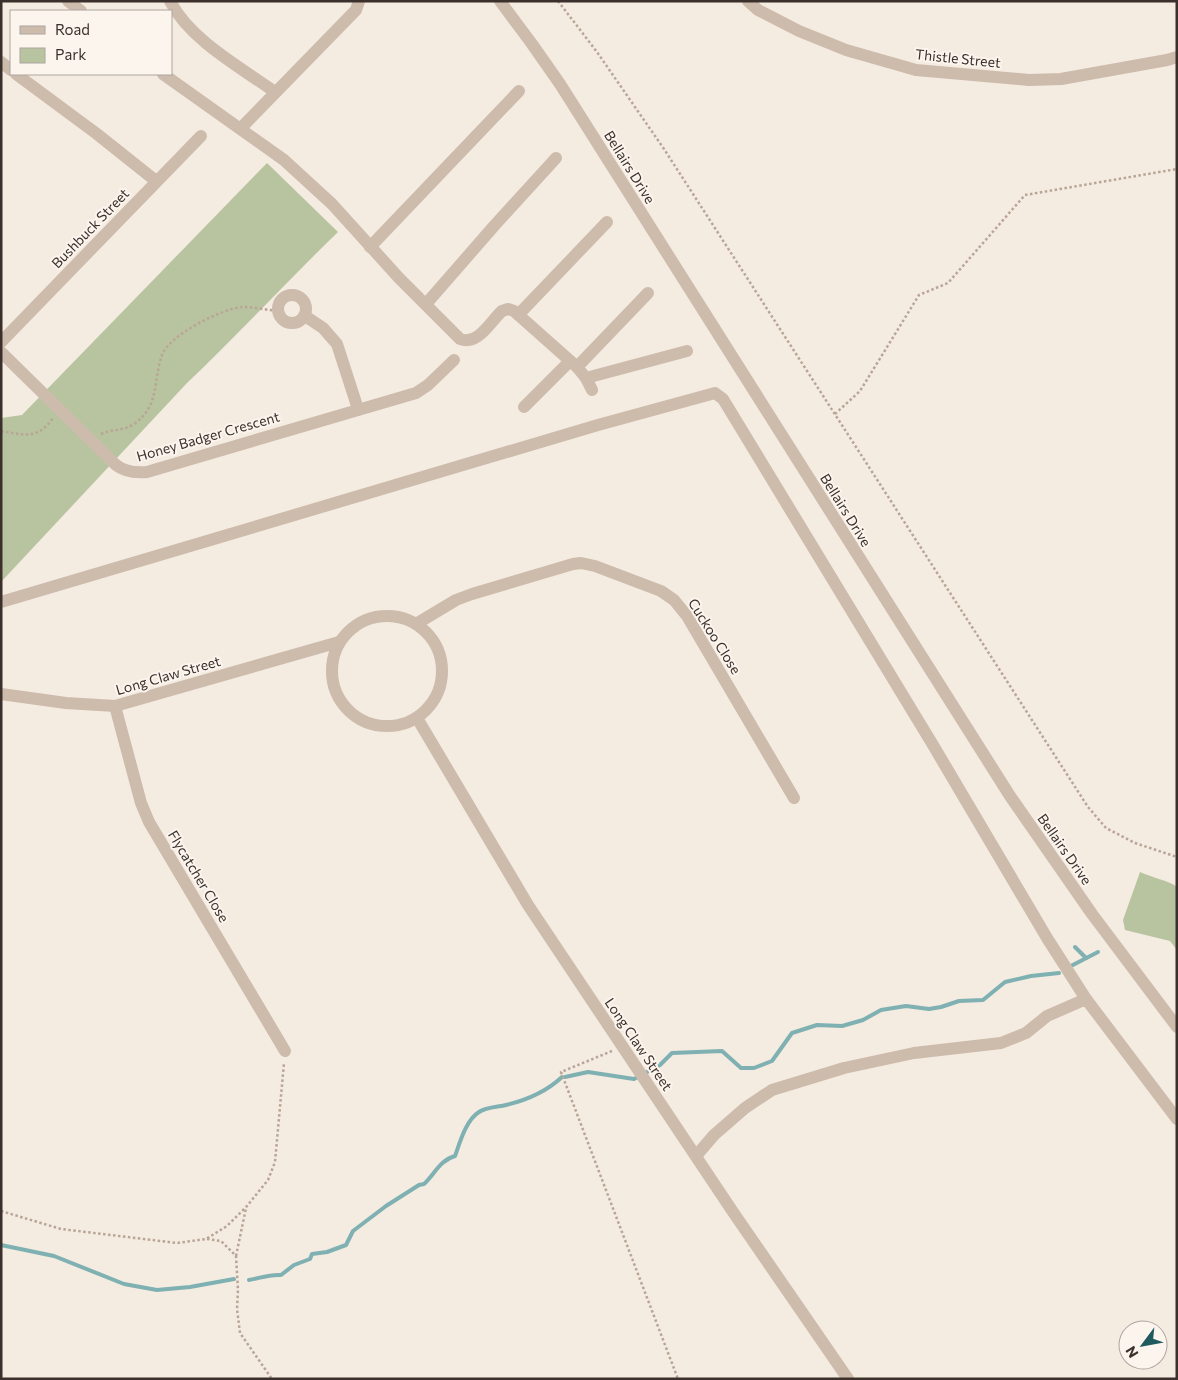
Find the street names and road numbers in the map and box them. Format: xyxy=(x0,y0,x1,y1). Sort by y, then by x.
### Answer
street label: Thistle Street xyxy=(914,45,1002,71)
street label: Bellairs Drive xyxy=(601,127,659,207)
street label: Bushbuck Street xyxy=(48,184,132,271)
street label: Honey Badger Crescent xyxy=(134,407,282,465)
street label: Bellairs Drive xyxy=(817,470,875,550)
street label: Cuckoo Close xyxy=(685,595,745,677)
street label: Long Claw Street xyxy=(114,652,223,698)
street label: Bellairs Drive xyxy=(1034,810,1096,888)
street label: Flycatcher Close xyxy=(165,827,233,925)
street label: Long Claw Street xyxy=(602,994,677,1094)

